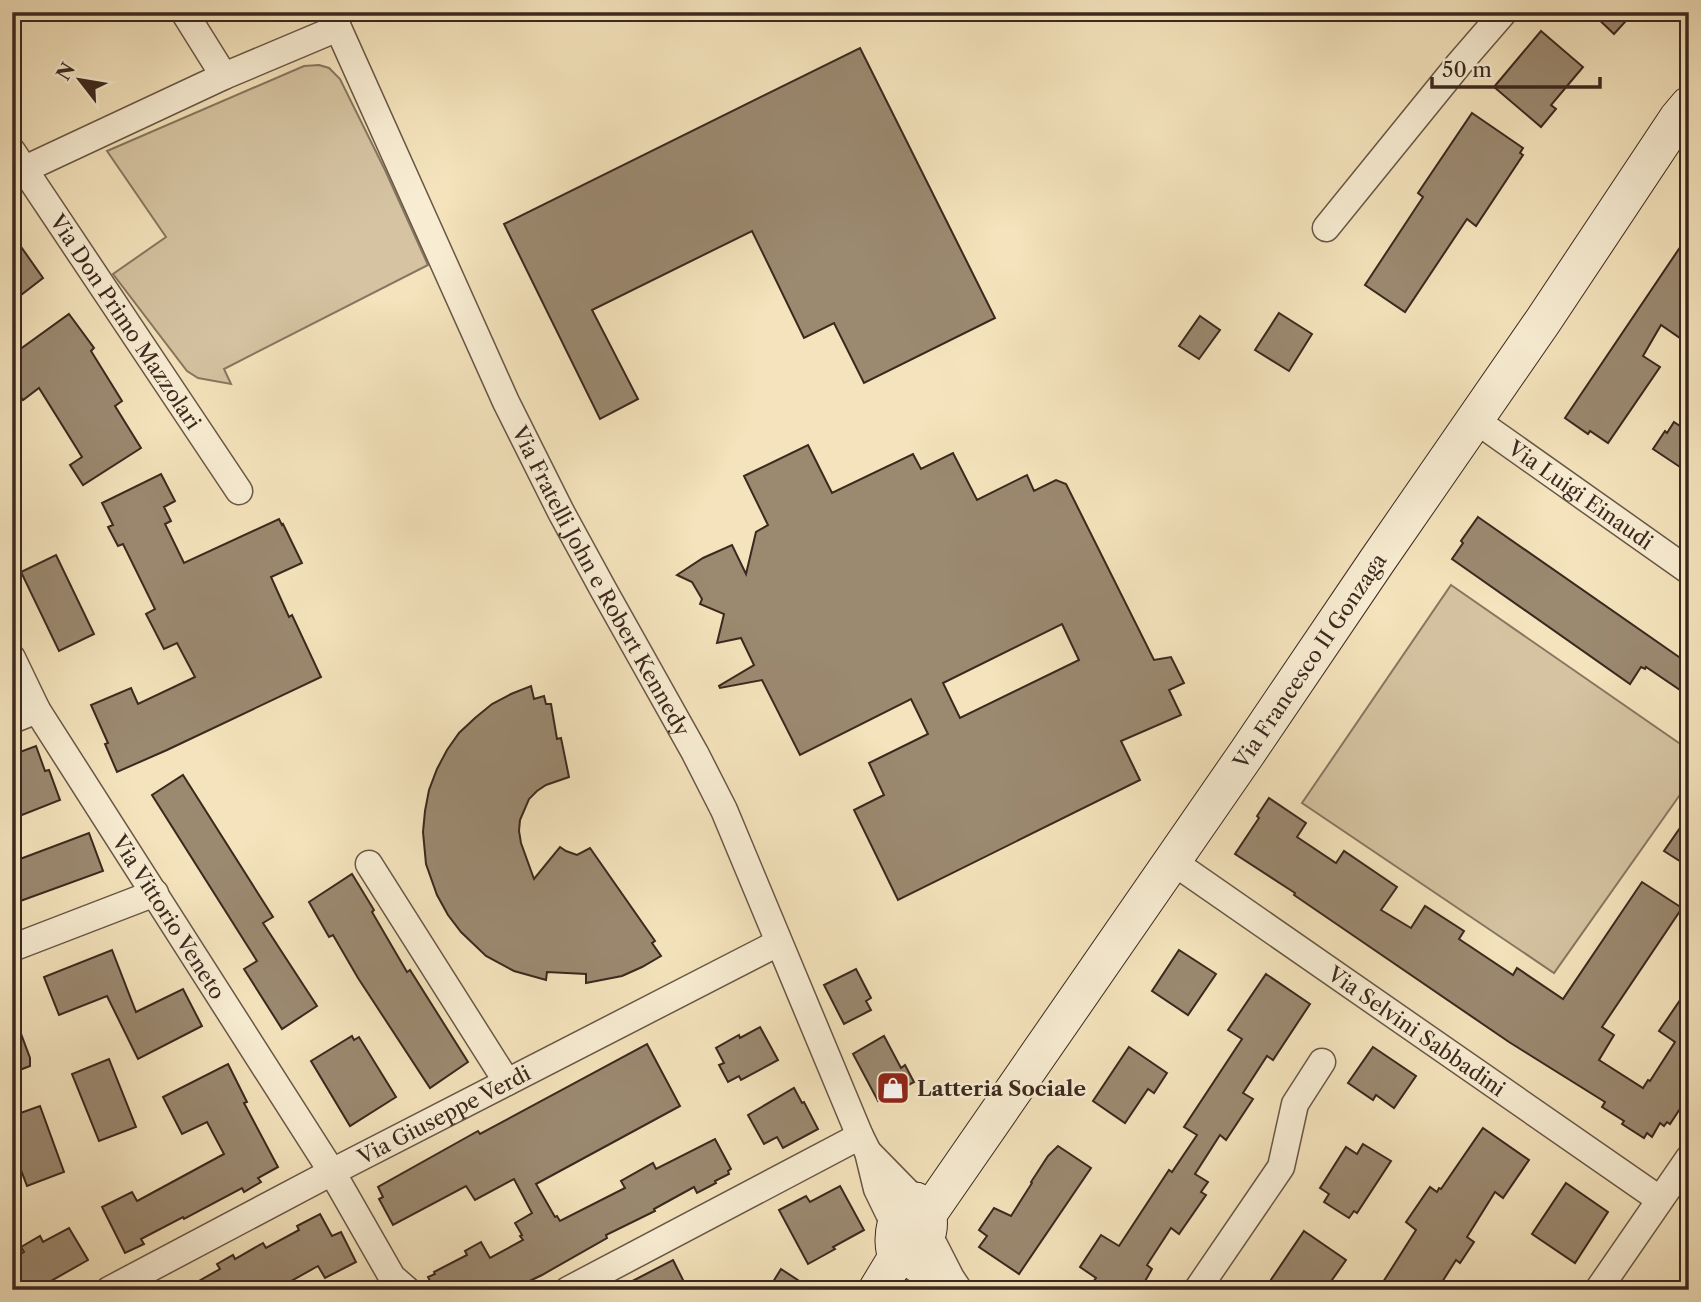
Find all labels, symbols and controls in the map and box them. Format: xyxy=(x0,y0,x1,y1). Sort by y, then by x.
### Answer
north arrow xyxy=(46,46,116,116)
scale bar xyxy=(1432,46,1600,90)
text: 50 m xyxy=(1442,57,1492,82)
text: N xyxy=(52,59,80,85)
street label: Via Don Primo Mazzolari xyxy=(45,208,206,434)
street label: Via Fratelli John e Robert Kennedy xyxy=(507,421,695,740)
street label: Via Luigi Einaudi xyxy=(1503,434,1658,554)
street label: Via Francesco II Gonzaga xyxy=(1227,548,1392,774)
street label: Via Vittorio Veneto xyxy=(107,829,231,1003)
street label: Via Selvini Sabbadini xyxy=(1323,960,1510,1101)
street label: Via Giuseppe Verdi xyxy=(352,1060,534,1170)
shop icon: Latteria Sociale xyxy=(874,1069,912,1107)
place label: Latteria Sociale xyxy=(917,1076,1086,1101)

